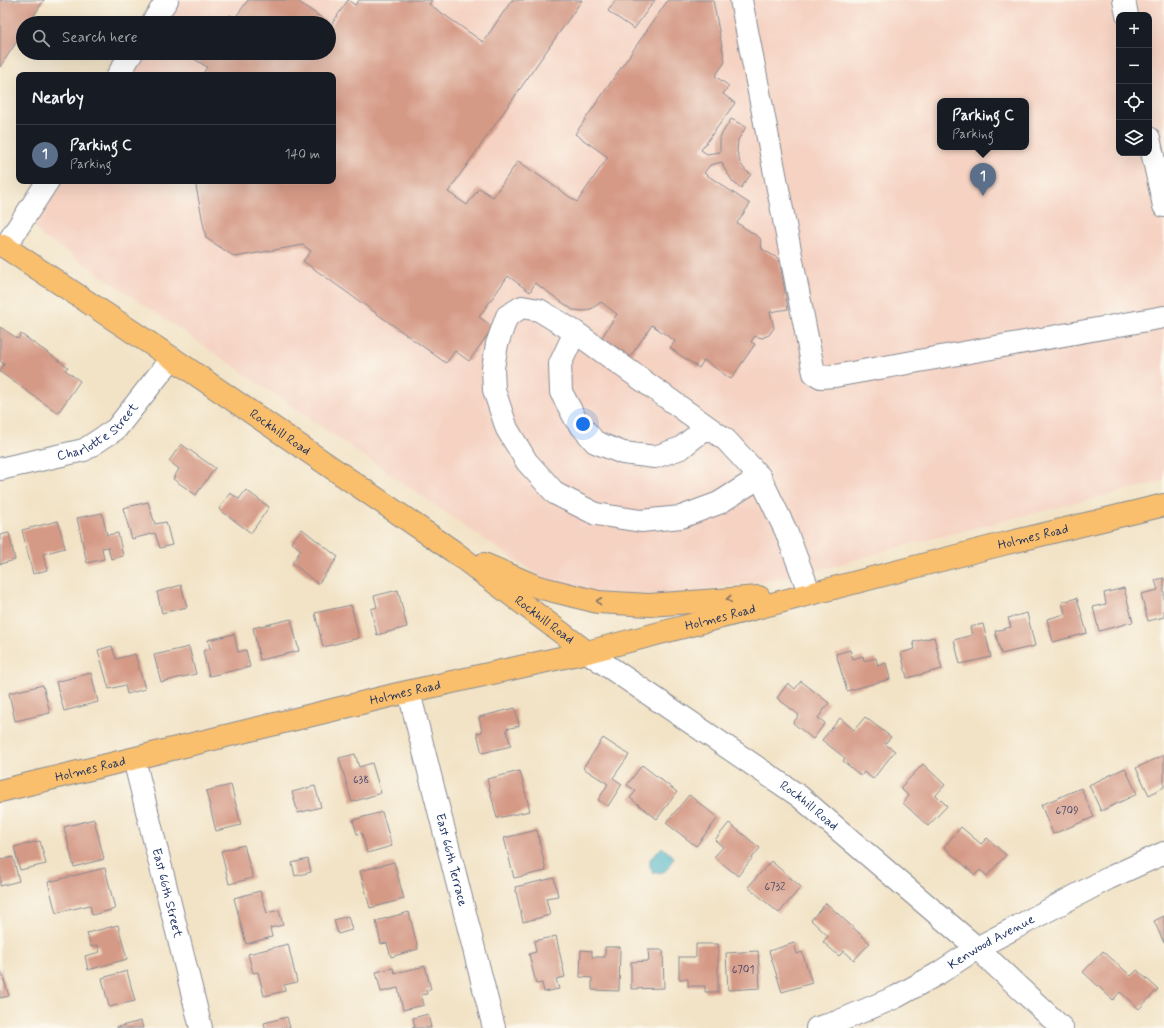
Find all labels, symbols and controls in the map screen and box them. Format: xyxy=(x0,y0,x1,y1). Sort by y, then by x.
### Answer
map controls xyxy=(1116,12,1152,156)
button: + xyxy=(1116,12,1152,48)
search box xyxy=(16,16,336,60)
icon: search xyxy=(30,27,52,49)
text: Search here xyxy=(62,28,138,48)
button: − xyxy=(1116,48,1152,84)
button: locate xyxy=(1116,84,1152,120)
text: Nearby xyxy=(32,87,84,109)
popup xyxy=(937,98,1029,150)
text: Parking C xyxy=(952,106,1014,126)
button: layers xyxy=(1116,120,1152,156)
text: Parking xyxy=(952,126,994,143)
text: Parking C xyxy=(70,136,132,156)
text: 1 xyxy=(42,146,48,163)
text: 140 m xyxy=(285,146,320,163)
text: Parking xyxy=(70,156,112,173)
pin: 1 xyxy=(970,163,996,196)
street label: Charlotte Street xyxy=(55,399,142,464)
street label: Rockhill Road xyxy=(246,405,314,459)
your location xyxy=(573,414,593,434)
street label: Holmes Road xyxy=(996,520,1070,554)
street label: Rockhill Road xyxy=(511,592,577,648)
one-way arrow xyxy=(726,595,732,604)
one-way arrow xyxy=(596,597,603,606)
street label: Holmes Road xyxy=(683,600,757,635)
street label: Holmes Road xyxy=(368,676,442,709)
street label: Holmes Road xyxy=(53,752,127,786)
house number: 638 xyxy=(353,773,369,787)
street label: Rockhill Road xyxy=(776,777,842,834)
house number: 6709 xyxy=(1055,804,1079,818)
street label: East 66th Terrace xyxy=(432,811,471,908)
street label: East 66th Street xyxy=(148,846,187,940)
house number: 6732 xyxy=(764,880,786,894)
street label: Kenwood Avenue xyxy=(945,911,1037,973)
house number: 6701 xyxy=(732,963,754,977)

